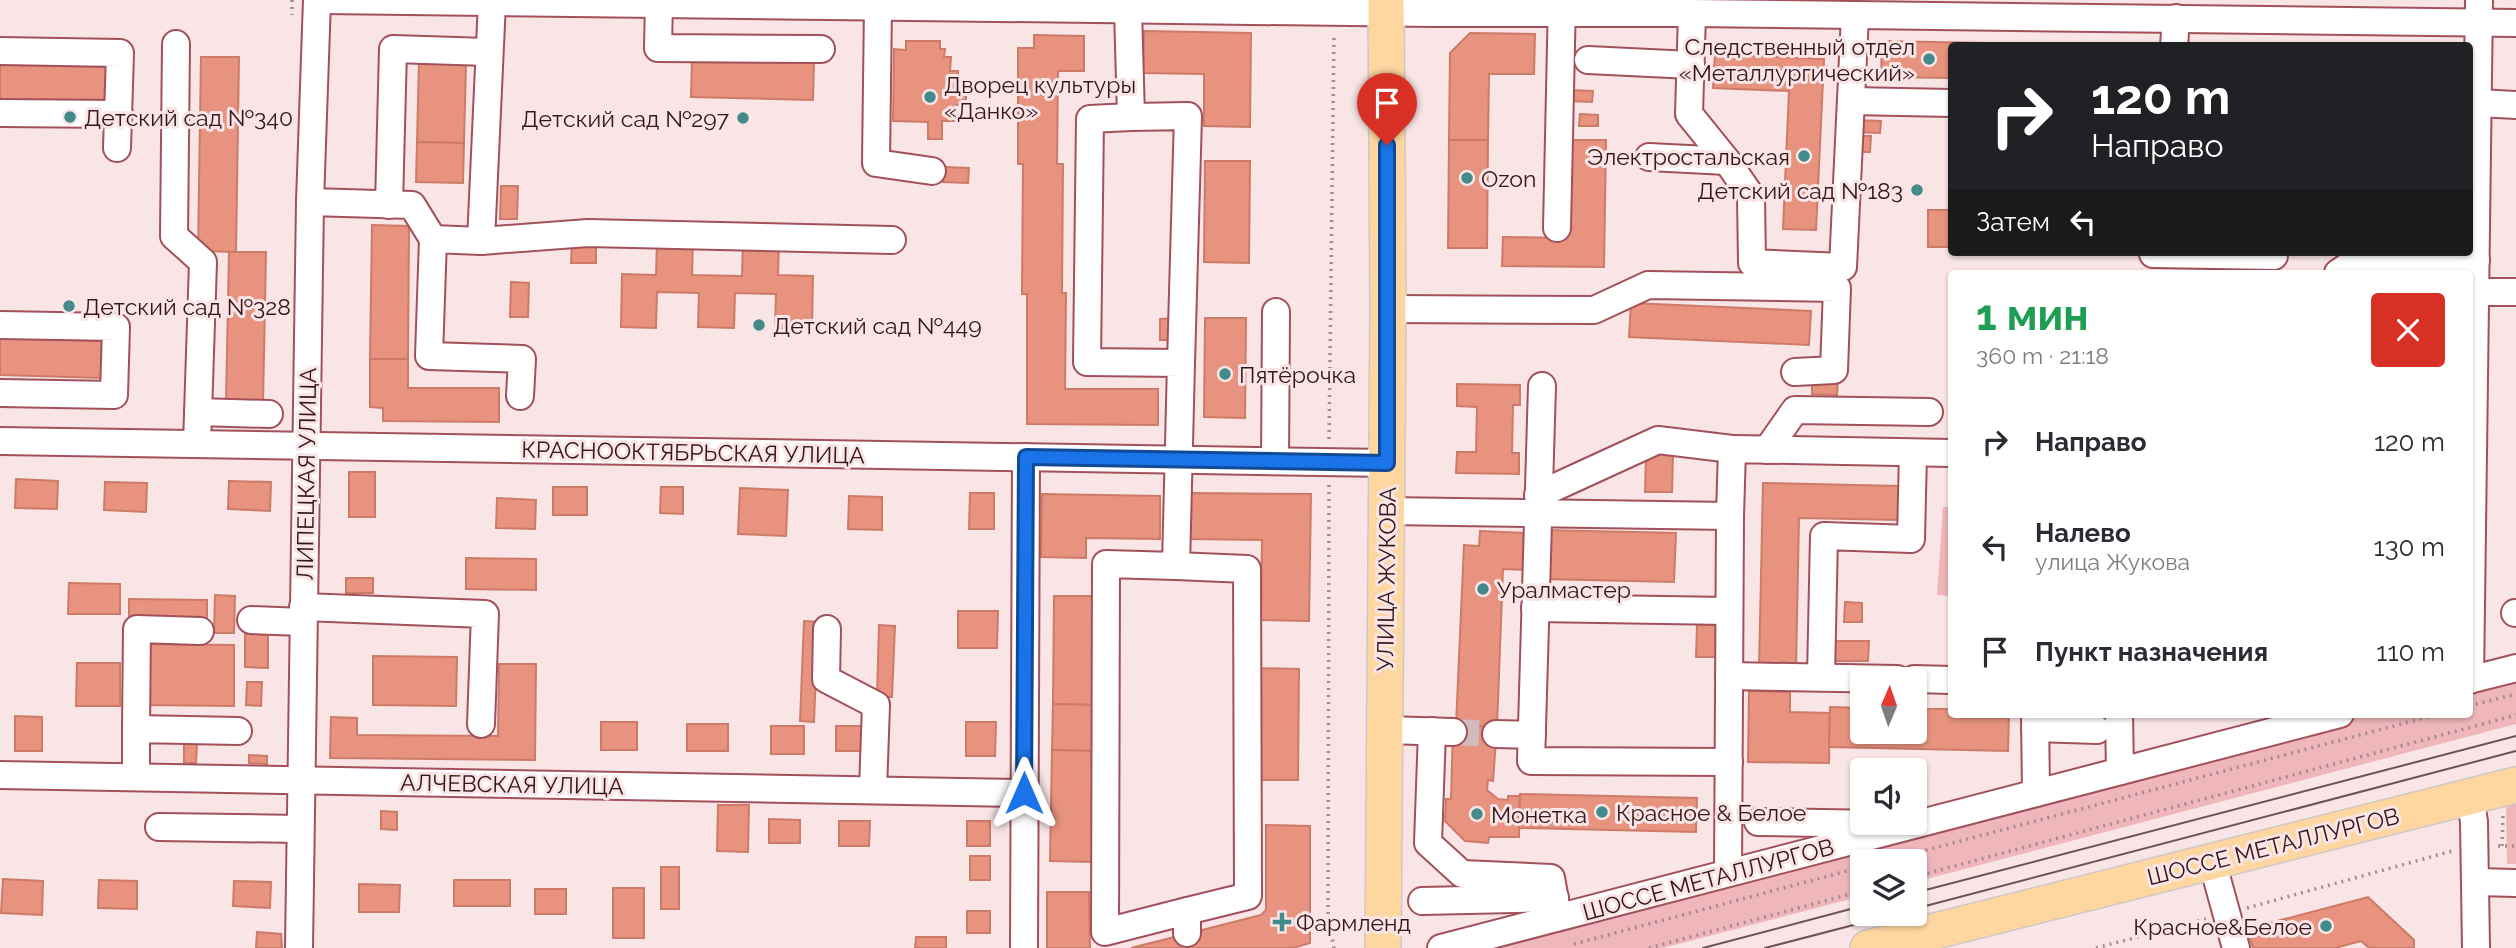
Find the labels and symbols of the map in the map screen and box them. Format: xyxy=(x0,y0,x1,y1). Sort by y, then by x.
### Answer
place label: Следственный отдел «Металлургический» xyxy=(1679,33,1915,86)
marker: Следственный отдел «Металлургический» xyxy=(1921,51,1937,67)
place label: Дворец культуры «Данко» xyxy=(944,71,1136,124)
pin xyxy=(1357,73,1417,145)
marker: Дворец культуры «Данко» xyxy=(922,89,938,105)
place label: Детский сад №340 xyxy=(84,104,293,131)
place label: Детский сад №297 xyxy=(521,105,730,132)
marker: Детский сад №340 xyxy=(62,109,78,125)
marker: Детский сад №297 xyxy=(735,110,751,126)
place label: Электростальская xyxy=(1587,143,1790,170)
marker: Электростальская xyxy=(1796,148,1812,164)
place label: Ozon xyxy=(1481,165,1536,192)
marker: Ozon xyxy=(1459,170,1475,186)
place label: Детский сад №183 xyxy=(1697,177,1903,204)
marker: Детский сад №183 xyxy=(1909,182,1925,198)
place label: Детский сад №328 xyxy=(83,293,291,320)
marker: Детский сад №328 xyxy=(61,298,77,314)
place label: Детский сад №449 xyxy=(773,312,982,339)
marker: Детский сад №449 xyxy=(751,317,767,333)
place label: Пятёрочка xyxy=(1239,361,1356,388)
marker: Пятёрочка xyxy=(1217,366,1233,382)
street label: ЛИПЕЦКАЯ УЛИЦА xyxy=(291,367,321,581)
street label: КРАСНООКТЯБРЬСКАЯ УЛИЦА xyxy=(521,436,865,469)
street label: УЛИЦА ЖУКОВА xyxy=(1371,486,1401,671)
place label: Уралмастер xyxy=(1497,576,1631,603)
marker: Уралмастер xyxy=(1475,581,1491,597)
north arrow xyxy=(1850,667,1927,744)
position arrow xyxy=(987,756,1061,830)
street label: АЛЧЕВСКАЯ УЛИЦА xyxy=(400,769,624,799)
place label: Красное & Белое xyxy=(1616,799,1806,826)
place label: Монетка xyxy=(1491,801,1587,828)
street label: ШОССЕ МЕТАЛЛУРГОВ xyxy=(2144,802,2402,890)
marker: Красное & Белое xyxy=(1594,804,1610,820)
marker: Монетка xyxy=(1469,806,1485,822)
street label: ШОССЕ МЕТАЛЛУРГОВ xyxy=(1579,832,1837,926)
place label: Фармленд xyxy=(1296,909,1411,936)
place label: Красное&Белое xyxy=(2133,913,2312,940)
marker: Фармленд xyxy=(1274,914,1290,930)
marker: Красное&Белое xyxy=(2318,918,2334,934)

